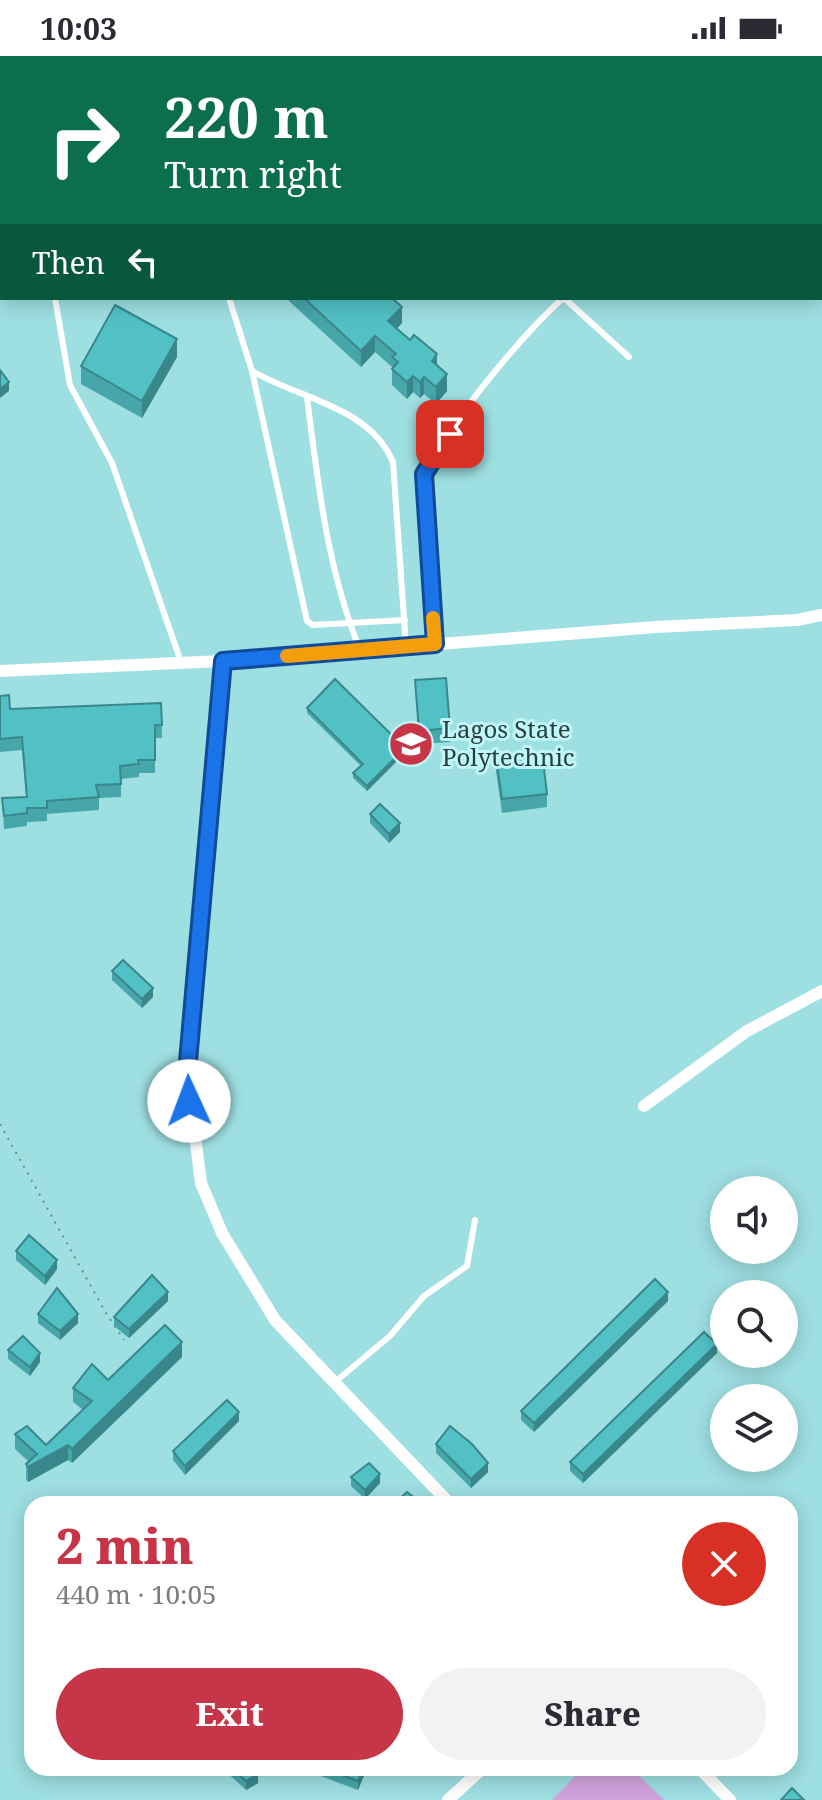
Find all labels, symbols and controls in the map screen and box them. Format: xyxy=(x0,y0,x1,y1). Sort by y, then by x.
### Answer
text: 10:03 xyxy=(40,8,117,49)
text: 220 m xyxy=(164,78,329,154)
icon: right xyxy=(32,88,136,192)
text: Turn right xyxy=(164,150,342,199)
icon: left xyxy=(121,240,165,284)
text: Then xyxy=(32,242,105,283)
pin xyxy=(416,400,484,468)
icon: arrive xyxy=(428,412,472,456)
place label: Lagos State Polytechnic xyxy=(442,712,575,773)
school or university icon: Lagos State Polytechnic xyxy=(387,720,435,768)
position arrow xyxy=(147,1059,231,1143)
map controls xyxy=(710,1176,798,1472)
button: sound xyxy=(710,1176,798,1264)
button: search xyxy=(710,1280,798,1368)
button: layers xyxy=(710,1384,798,1472)
text: 2 min xyxy=(56,1513,194,1578)
button: close xyxy=(682,1522,766,1606)
text: 440 m · 10:05 xyxy=(56,1576,217,1612)
button: Exit xyxy=(56,1668,403,1760)
button: Share xyxy=(419,1668,766,1760)

